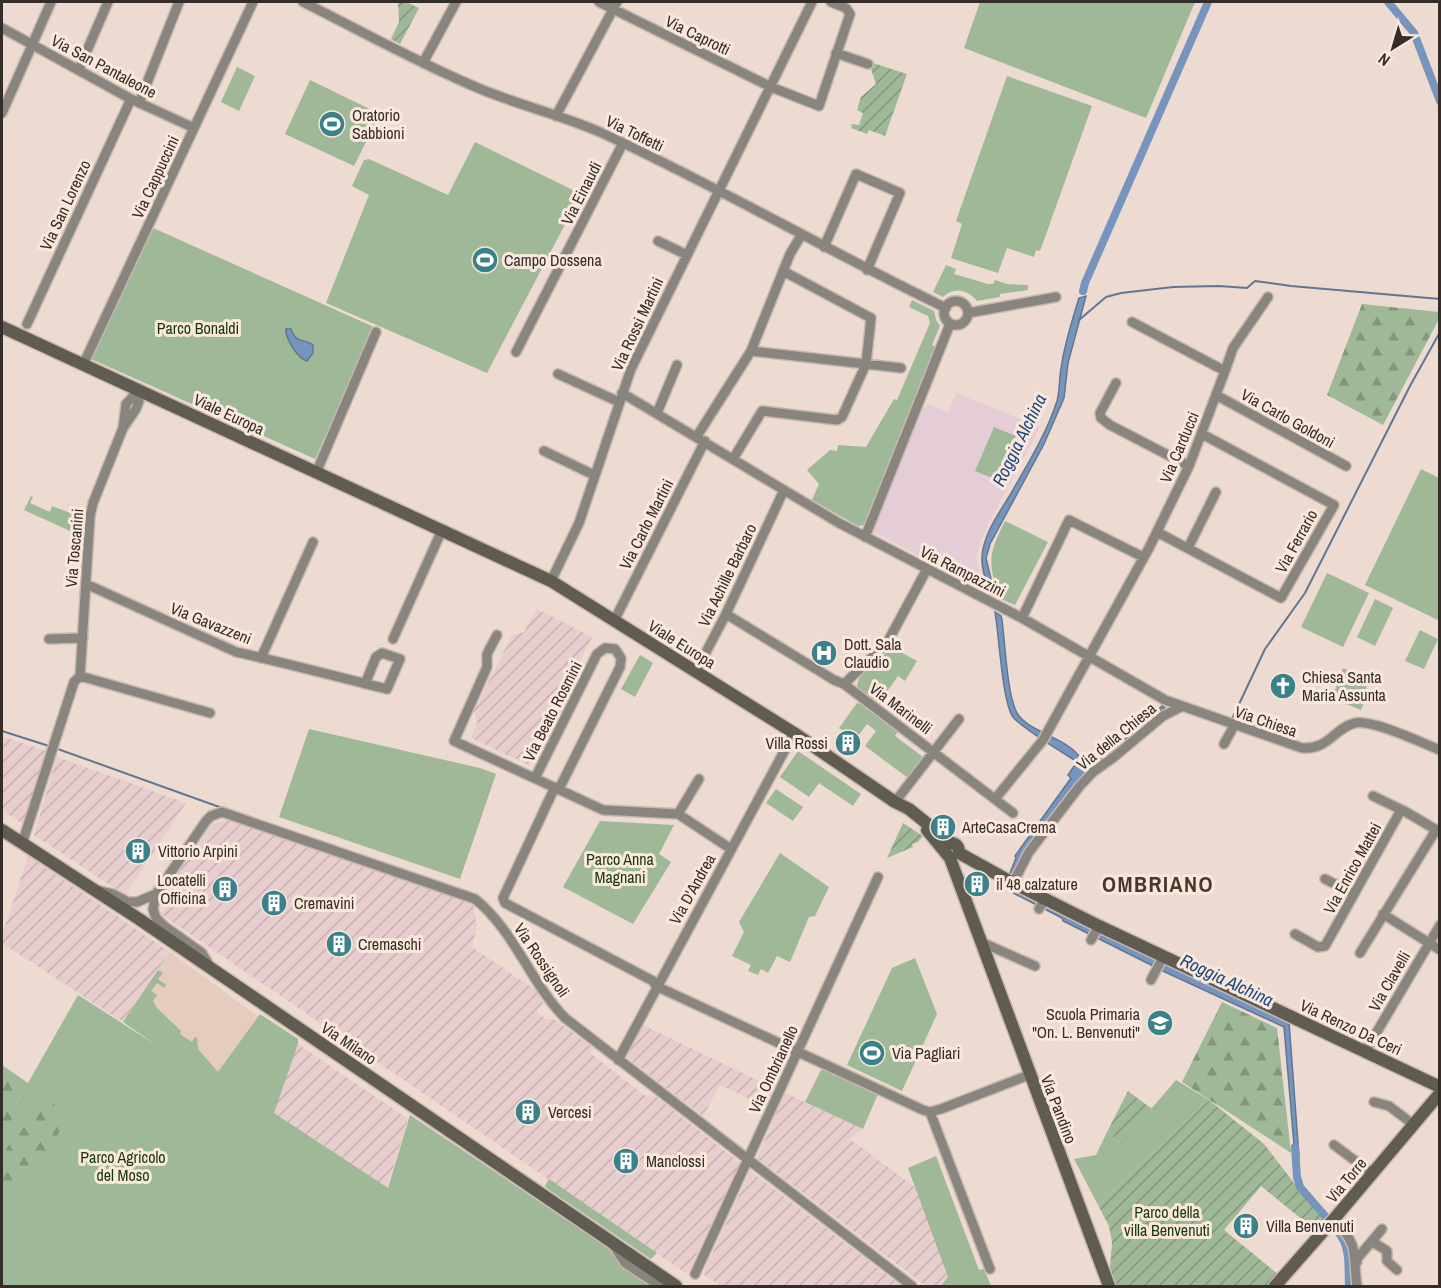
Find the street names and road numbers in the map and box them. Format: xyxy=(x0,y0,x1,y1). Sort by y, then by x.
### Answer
street label: Via Caprotti xyxy=(662,10,734,60)
street label: Via San Pantaleone xyxy=(47,29,161,103)
street label: Via Toffetti xyxy=(602,110,668,156)
street label: Via Cappuccini xyxy=(126,132,184,222)
street label: Via San Lorenzo xyxy=(34,156,96,254)
street label: Via Einaudi xyxy=(556,158,606,228)
street label: Via Rossi Martini xyxy=(606,274,668,374)
street label: Via Carlo Goldoni xyxy=(1237,383,1339,453)
street label: Viale Europa xyxy=(190,388,269,440)
street label: Via Carducci xyxy=(1154,408,1204,486)
street label: Via Carlo Martini xyxy=(614,475,678,573)
street label: Via Ferrario xyxy=(1270,505,1322,577)
street label: Via Toscanini xyxy=(60,508,88,588)
street label: Via Achille Barbaro xyxy=(693,520,761,630)
street label: Via Rampazzini xyxy=(917,540,1009,602)
street label: Via Gavazzeni xyxy=(167,597,255,649)
street label: Viale Europa xyxy=(644,615,720,674)
street label: Via Beato Rosmini xyxy=(517,657,587,765)
street label: Via Marinelli xyxy=(865,677,937,739)
street label: Via della Chiesa xyxy=(1072,697,1161,775)
street label: Via Chiesa xyxy=(1232,700,1301,742)
street label: Via Enrico Mattei xyxy=(1318,818,1386,918)
street label: Via D'Andrea xyxy=(664,849,721,928)
street label: Via Rossignoli xyxy=(509,919,575,1001)
street label: Via Clavelli xyxy=(1363,947,1415,1015)
street label: Via Renzo Da Ceri xyxy=(1297,994,1405,1060)
street label: Via Milano xyxy=(317,1016,381,1070)
street label: Via Ombrianello xyxy=(743,1021,803,1117)
street label: Via Pandino xyxy=(1036,1071,1082,1147)
street label: Via Torre xyxy=(1321,1153,1371,1207)

